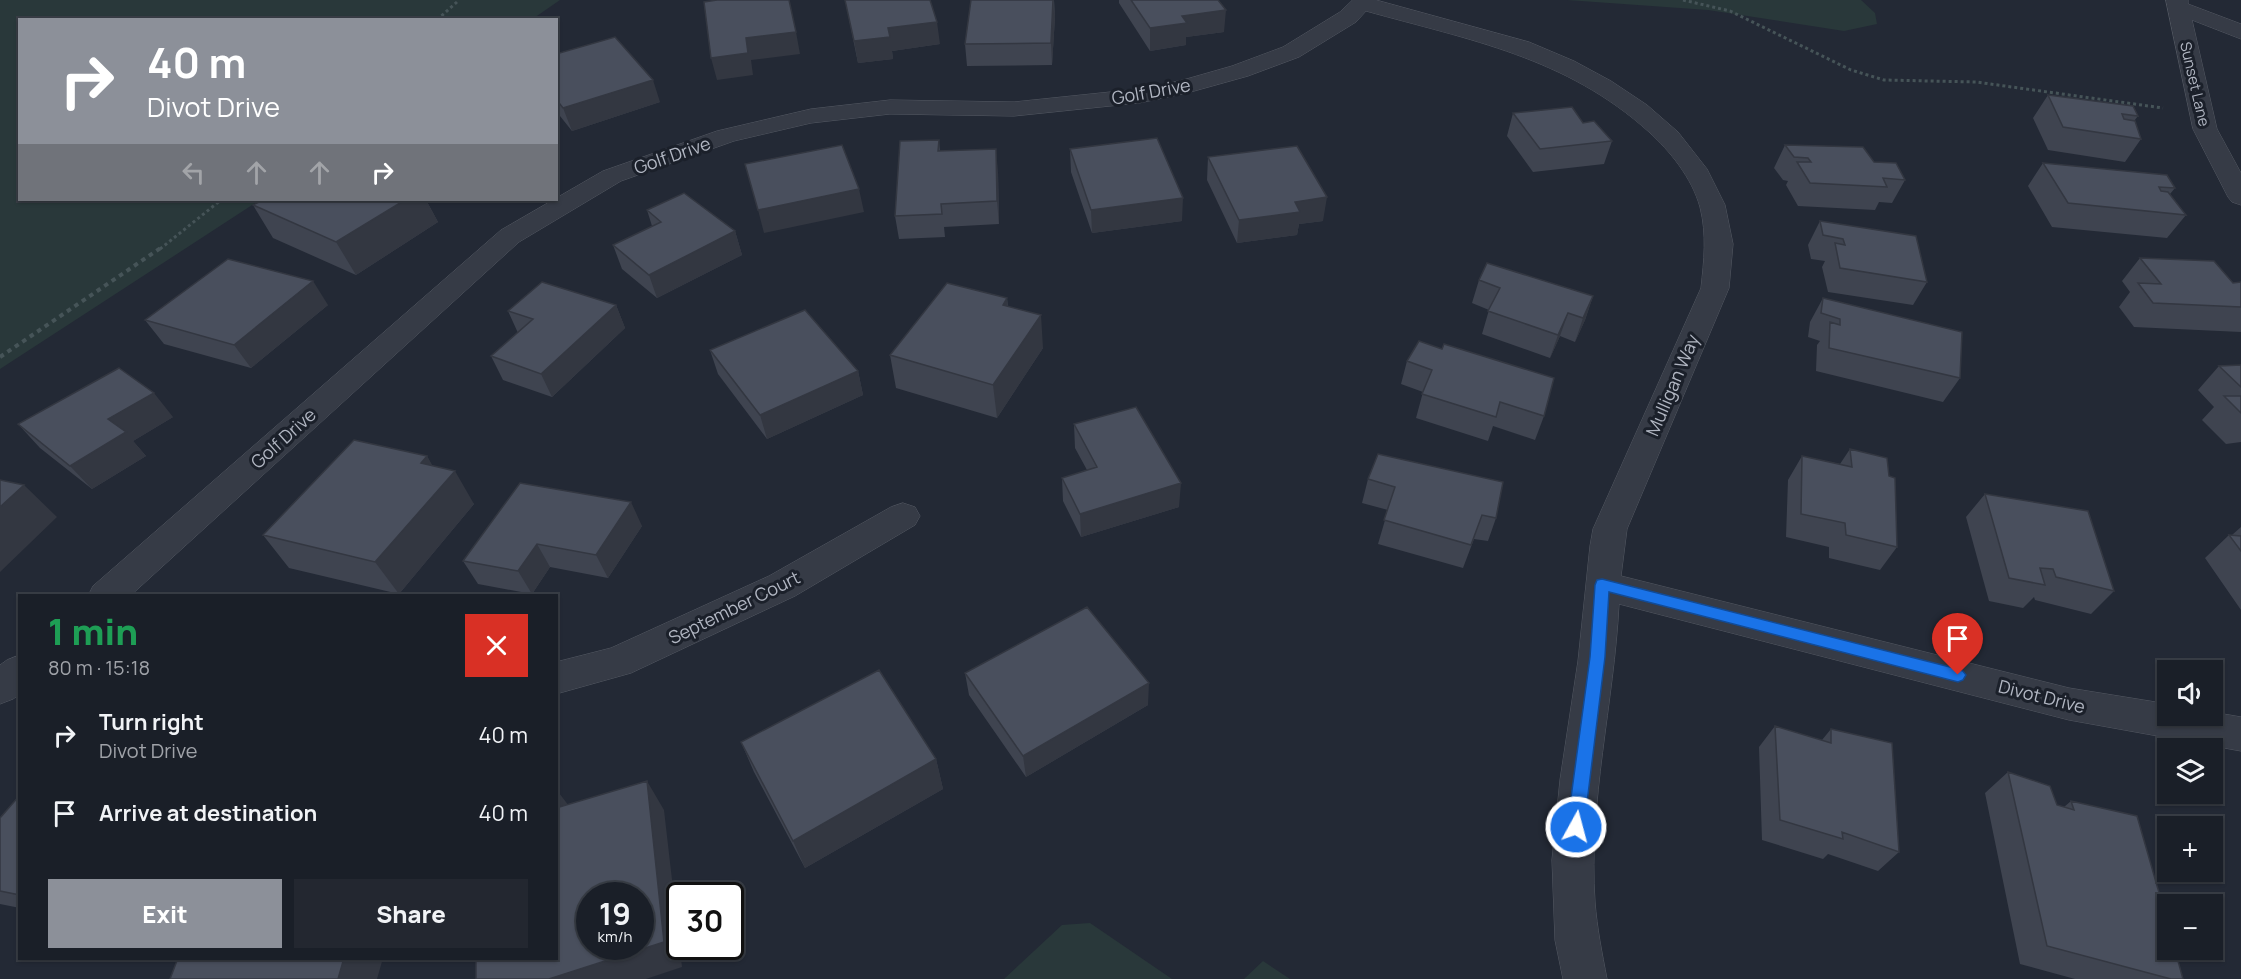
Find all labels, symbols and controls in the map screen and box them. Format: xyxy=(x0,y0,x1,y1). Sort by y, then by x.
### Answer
text: 40 m xyxy=(147,33,246,91)
street label: Sunset Lane xyxy=(2175,40,2215,129)
icon: right xyxy=(48,42,126,120)
street label: Golf Drive xyxy=(1110,72,1192,110)
text: Divot Drive xyxy=(147,88,280,125)
street label: Golf Drive xyxy=(630,131,714,179)
icon: left xyxy=(177,156,210,189)
icon: ahead xyxy=(240,156,273,189)
icon: ahead xyxy=(303,156,336,189)
icon: right xyxy=(366,156,399,189)
street label: Mulligan Way xyxy=(1640,330,1704,440)
street label: Golf Drive xyxy=(245,402,321,474)
street label: September Court xyxy=(664,565,804,649)
text: 1 min xyxy=(48,607,138,656)
pin xyxy=(1932,613,1983,675)
button: close xyxy=(465,614,528,677)
icon: arrive xyxy=(1941,622,1974,655)
text: 80 m · 15:18 xyxy=(48,654,150,681)
map controls xyxy=(2157,660,2223,960)
button: sound xyxy=(2157,660,2223,726)
street label: Divot Drive xyxy=(1996,674,2088,718)
text: Turn right xyxy=(99,707,204,737)
icon: right xyxy=(48,719,81,752)
text: 40 m xyxy=(479,720,528,750)
text: Divot Drive xyxy=(99,737,197,764)
button: layers xyxy=(2157,738,2223,804)
position arrow xyxy=(1544,795,1608,859)
icon: arrive xyxy=(48,797,81,830)
text: Arrive at destination xyxy=(99,798,317,828)
text: 40 m xyxy=(479,798,528,828)
button: + xyxy=(2157,816,2223,882)
button: Exit xyxy=(48,879,282,948)
button: Share xyxy=(294,879,528,948)
speed limit sign: 30 xyxy=(666,882,744,960)
text: 19 xyxy=(599,893,631,934)
button: − xyxy=(2157,894,2223,960)
text: km/h xyxy=(598,926,632,947)

